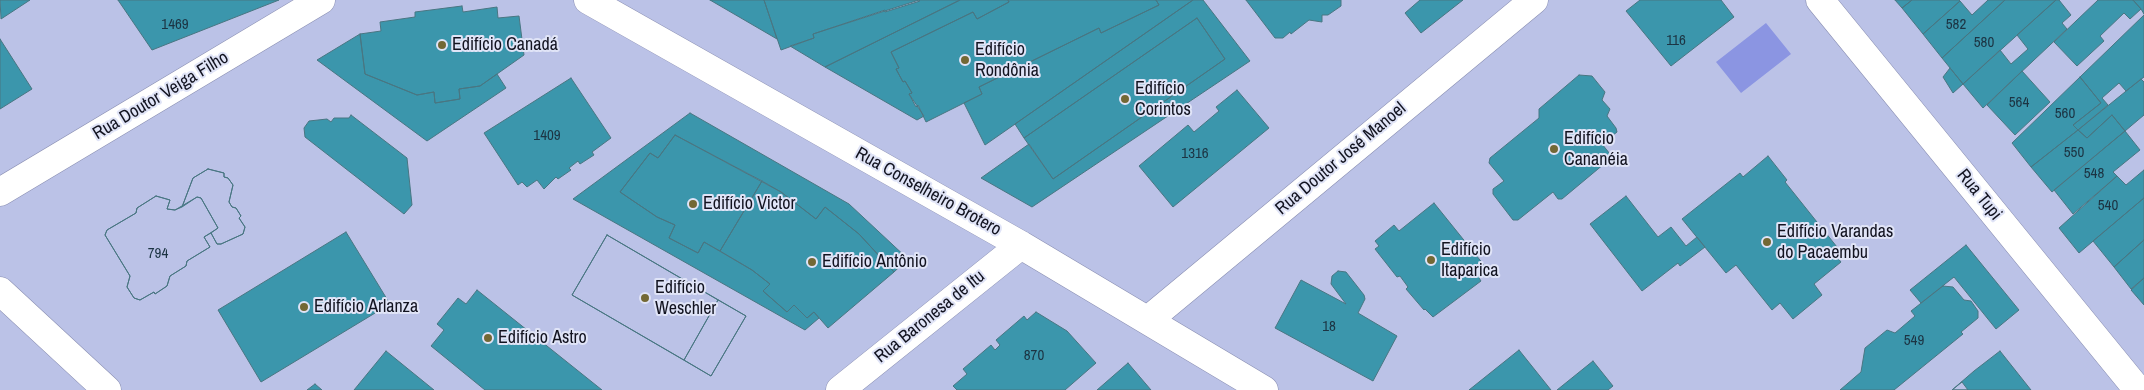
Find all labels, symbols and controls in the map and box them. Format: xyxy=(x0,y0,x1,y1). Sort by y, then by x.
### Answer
house number: 1469 xyxy=(161,16,189,34)
house number: 582 xyxy=(1946,16,1966,34)
house number: 116 xyxy=(1666,32,1686,50)
place label: Edifício Canadá xyxy=(452,34,558,56)
house number: 580 xyxy=(1974,34,1994,52)
marker: Edifício Canadá xyxy=(436,39,448,51)
place label: Edifício Rondônia xyxy=(975,39,1039,82)
street label: Rua Doutor Veiga Filho xyxy=(89,47,233,145)
marker: Edifício Rondônia xyxy=(959,54,971,66)
place label: Edifício Corintos xyxy=(1135,78,1191,120)
marker: Edifício Corintos xyxy=(1119,93,1131,105)
house number: 564 xyxy=(2009,94,2029,112)
street label: Rua Doutor José Manoel xyxy=(1272,98,1410,220)
house number: 560 xyxy=(2055,105,2075,123)
house number: 1409 xyxy=(533,127,561,145)
place label: Edifício Cananéia xyxy=(1564,128,1628,170)
street label: Rua Conselheiro Brotero xyxy=(851,143,1005,241)
marker: Edifício Cananéia xyxy=(1548,143,1560,155)
house number: 550 xyxy=(2064,144,2084,162)
house number: 1316 xyxy=(1181,145,1209,163)
street label: Rua Tupi xyxy=(1952,165,2006,225)
house number: 548 xyxy=(2084,165,2104,183)
place label: Edifício Victor xyxy=(703,193,795,215)
house number: 540 xyxy=(2098,197,2118,215)
marker: Edifício Victor xyxy=(687,198,699,210)
place label: Edifício Varandas do Pacaembu xyxy=(1777,221,1893,264)
marker: Edifício Varandas do Pacaembu xyxy=(1761,236,1773,248)
place label: Edifício Itaparica xyxy=(1441,239,1498,282)
house number: 794 xyxy=(148,245,168,263)
place label: Edifício Antônio xyxy=(822,251,927,273)
marker: Edifício Itaparica xyxy=(1425,254,1437,266)
marker: Edifício Antônio xyxy=(806,256,818,268)
street label: Rua Baronesa de Itu xyxy=(871,266,989,368)
place label: Edifício Weschler xyxy=(655,277,716,320)
marker: Edifício Weschler xyxy=(639,292,651,304)
place label: Edifício Arlanza xyxy=(314,296,418,318)
marker: Edifício Arlanza xyxy=(298,301,310,313)
house number: 18 xyxy=(1322,318,1336,336)
place label: Edifício Astro xyxy=(498,327,587,349)
marker: Edifício Astro xyxy=(482,332,494,344)
house number: 549 xyxy=(1904,332,1924,350)
house number: 870 xyxy=(1024,347,1044,365)

